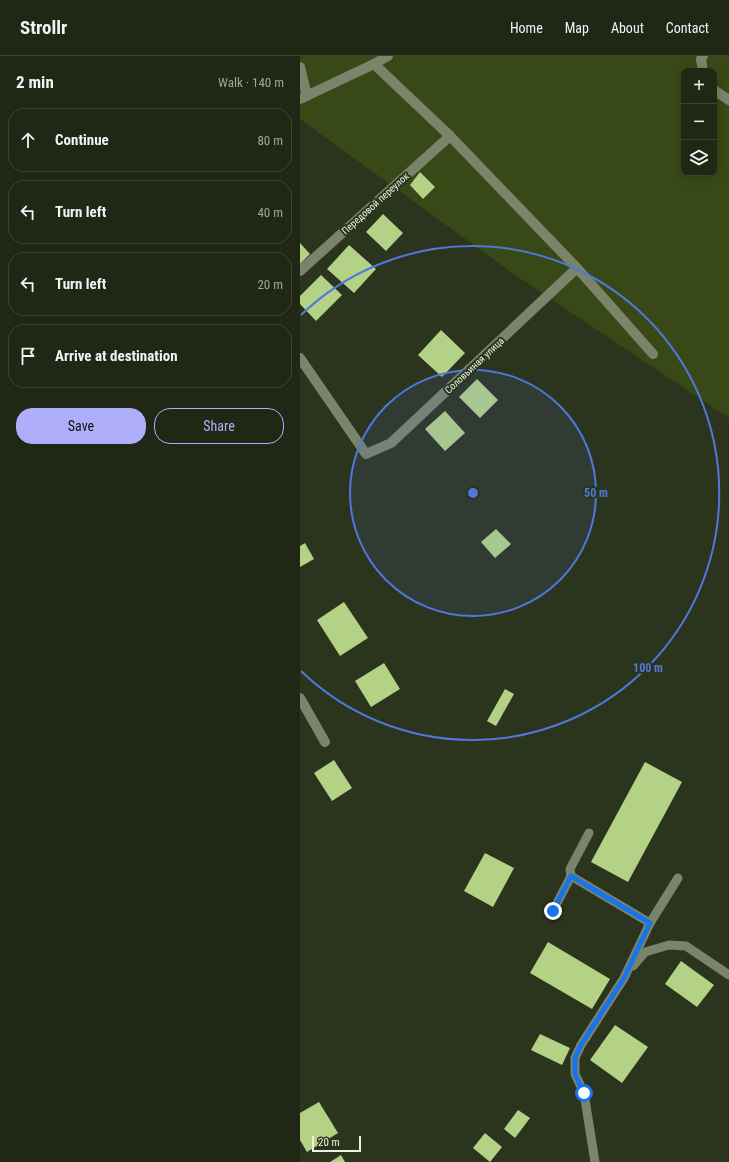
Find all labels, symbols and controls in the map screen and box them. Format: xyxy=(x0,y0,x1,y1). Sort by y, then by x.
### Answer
text: Strollr xyxy=(20,16,67,39)
text: Home xyxy=(510,20,543,36)
text: Map xyxy=(565,20,589,36)
text: About xyxy=(611,20,644,36)
text: Contact xyxy=(666,20,709,36)
map controls xyxy=(681,68,717,176)
button: + xyxy=(681,68,717,104)
text: 2 min xyxy=(16,72,54,92)
text: Walk · 140 m xyxy=(218,75,284,90)
button: − xyxy=(681,104,717,140)
icon: ahead xyxy=(17,129,39,151)
text: Continue xyxy=(55,131,109,149)
text: 80 m xyxy=(257,133,283,148)
button: layers xyxy=(681,140,717,176)
street label: Передовой переулок xyxy=(339,170,411,236)
icon: left xyxy=(17,201,39,223)
text: Turn left xyxy=(55,203,106,221)
text: 40 m xyxy=(257,205,283,220)
icon: left xyxy=(17,273,39,295)
text: Turn left xyxy=(55,275,106,293)
text: 20 m xyxy=(257,277,283,292)
street label: Соловьиная улица xyxy=(442,335,506,396)
icon: arrive xyxy=(17,345,39,367)
text: Arrive at destination xyxy=(55,347,178,365)
button: Save xyxy=(16,408,146,444)
button: Share xyxy=(154,408,284,444)
centre of rings xyxy=(466,486,480,500)
text: 50 m xyxy=(584,486,608,500)
text: 100 m xyxy=(633,661,663,675)
route end xyxy=(544,902,562,920)
route start xyxy=(575,1084,593,1102)
scale bar xyxy=(312,1134,361,1153)
text: 20 m xyxy=(318,1136,340,1149)

